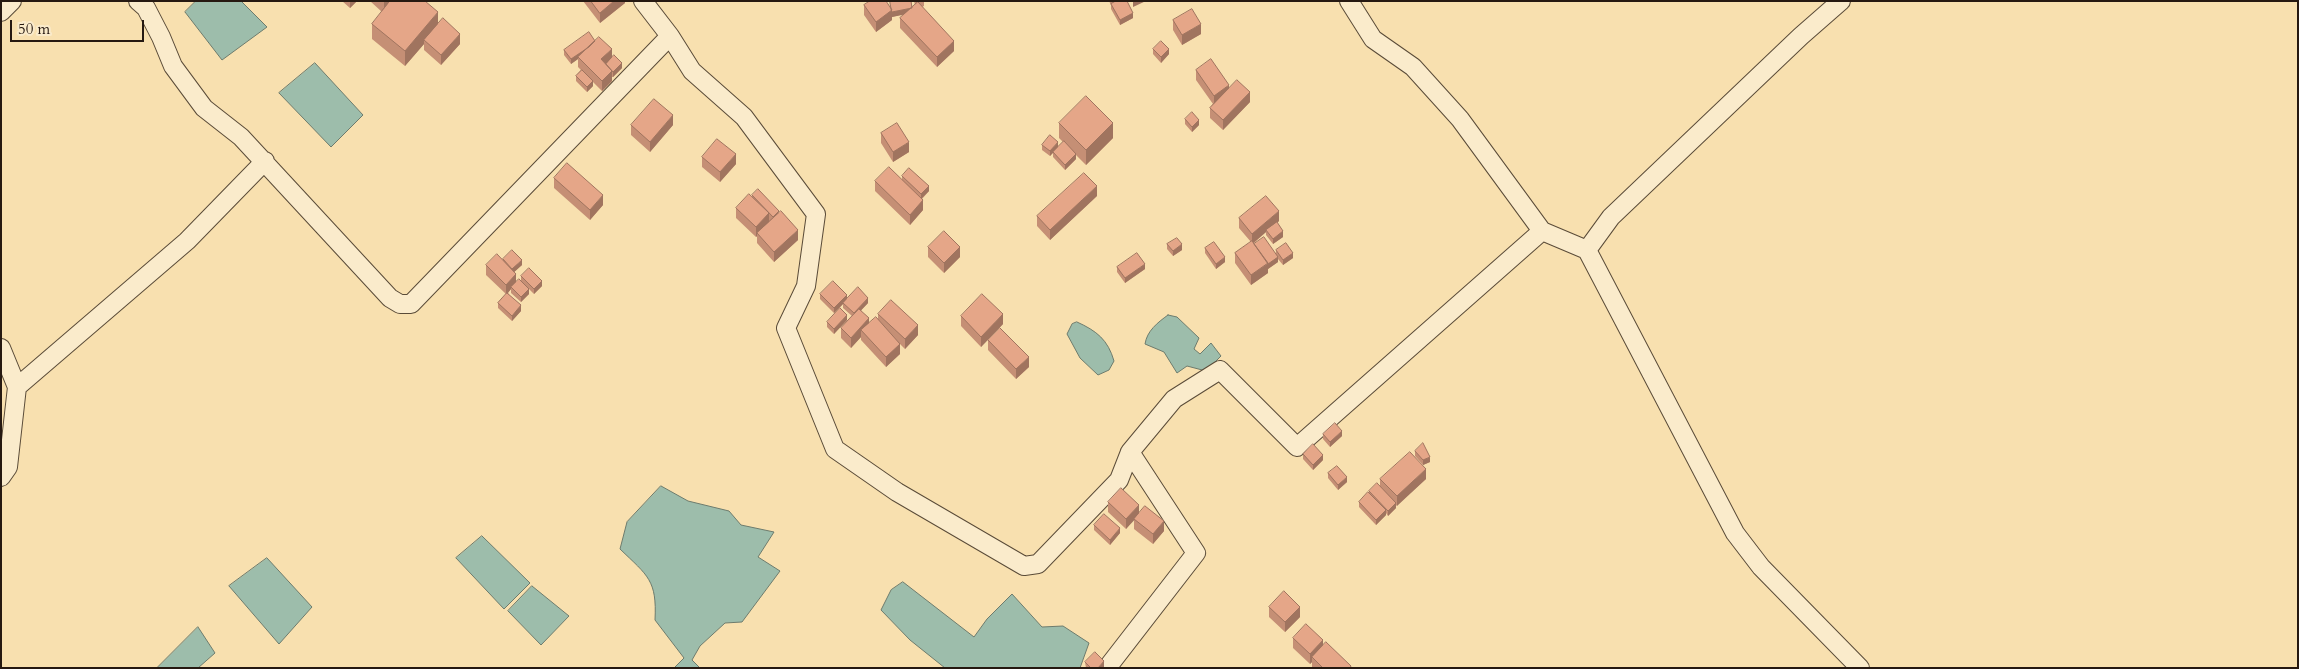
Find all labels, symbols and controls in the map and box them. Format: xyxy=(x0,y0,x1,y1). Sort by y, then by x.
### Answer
scale bar xyxy=(12,10,146,42)
text: 50 m xyxy=(18,19,50,39)

